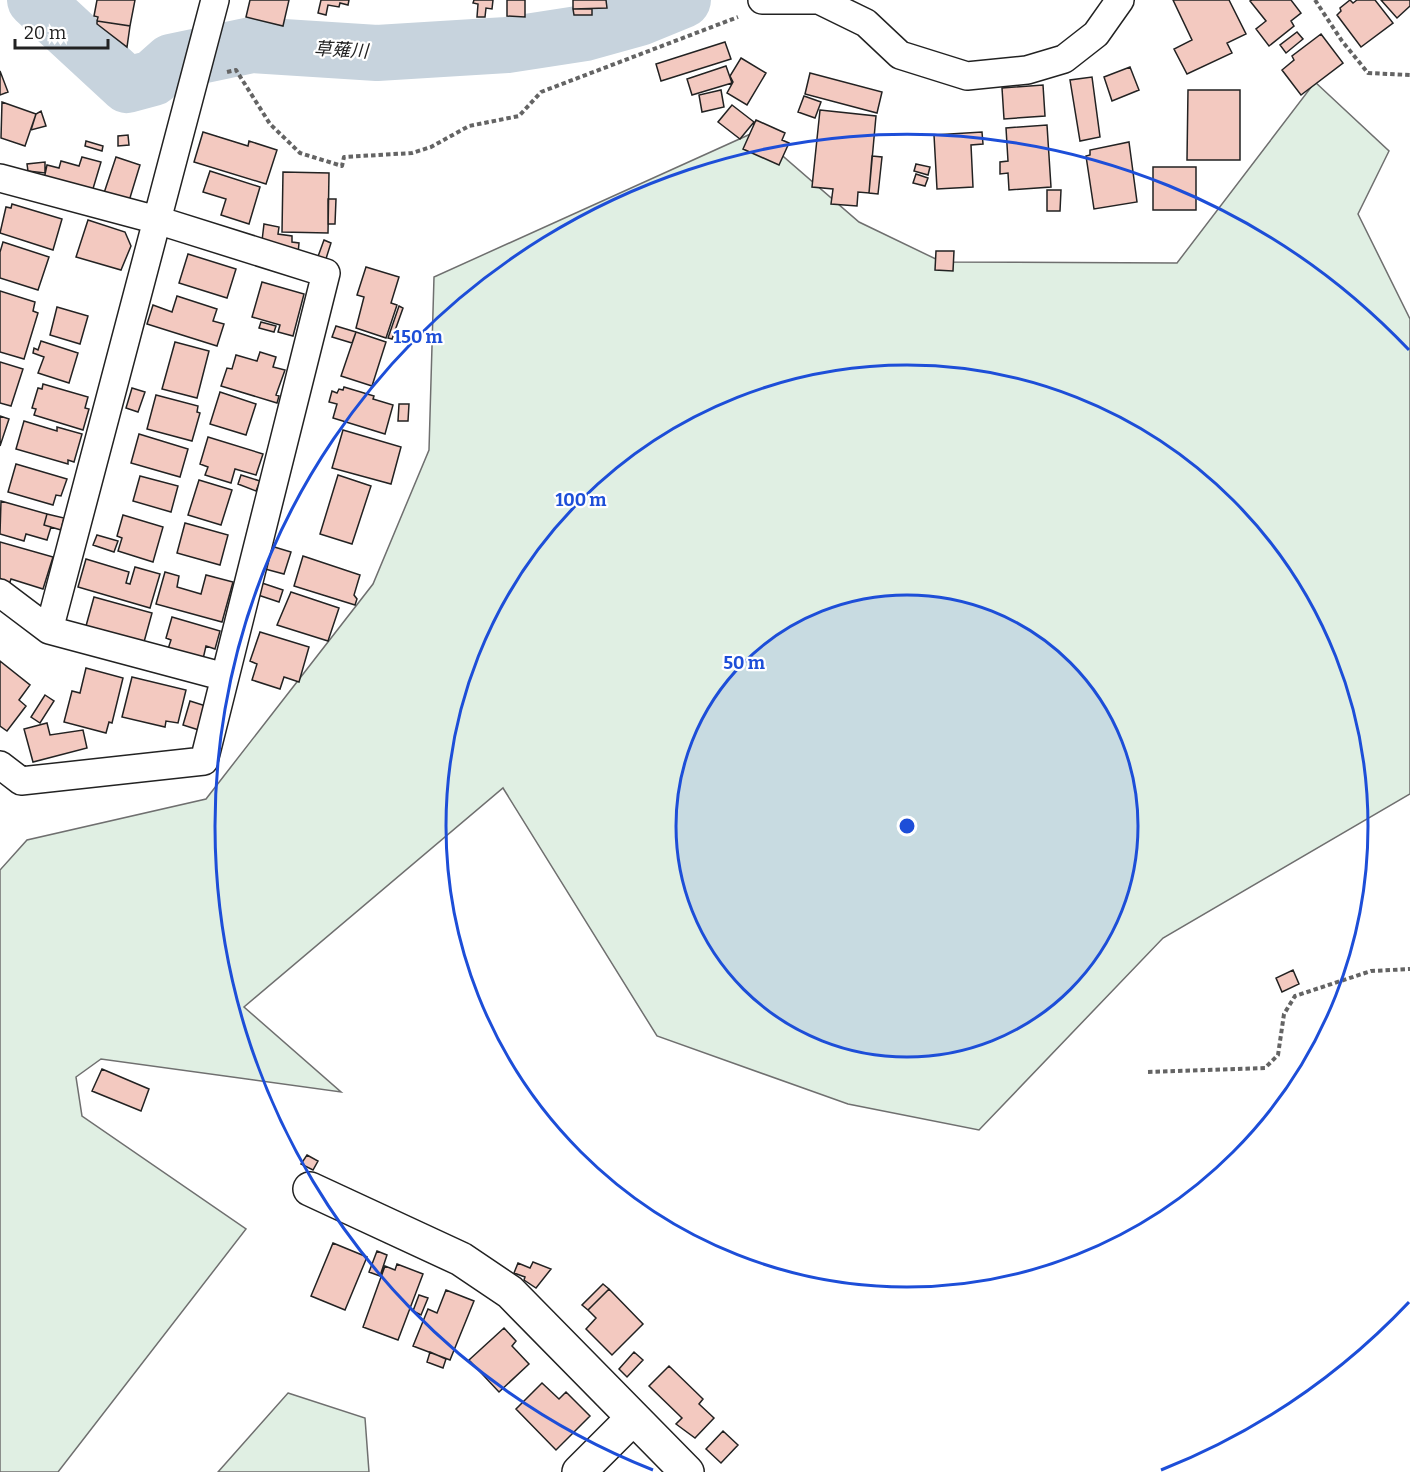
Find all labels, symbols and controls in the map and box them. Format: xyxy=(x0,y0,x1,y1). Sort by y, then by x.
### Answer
scale bar xyxy=(15,12,108,50)
text: 20 m xyxy=(24,22,66,44)
water label: 草薙川 xyxy=(313,38,371,63)
text: 150 m xyxy=(393,326,443,348)
text: 100 m xyxy=(555,489,607,511)
text: 50 m xyxy=(723,652,765,674)
centre of rings xyxy=(897,816,917,836)

